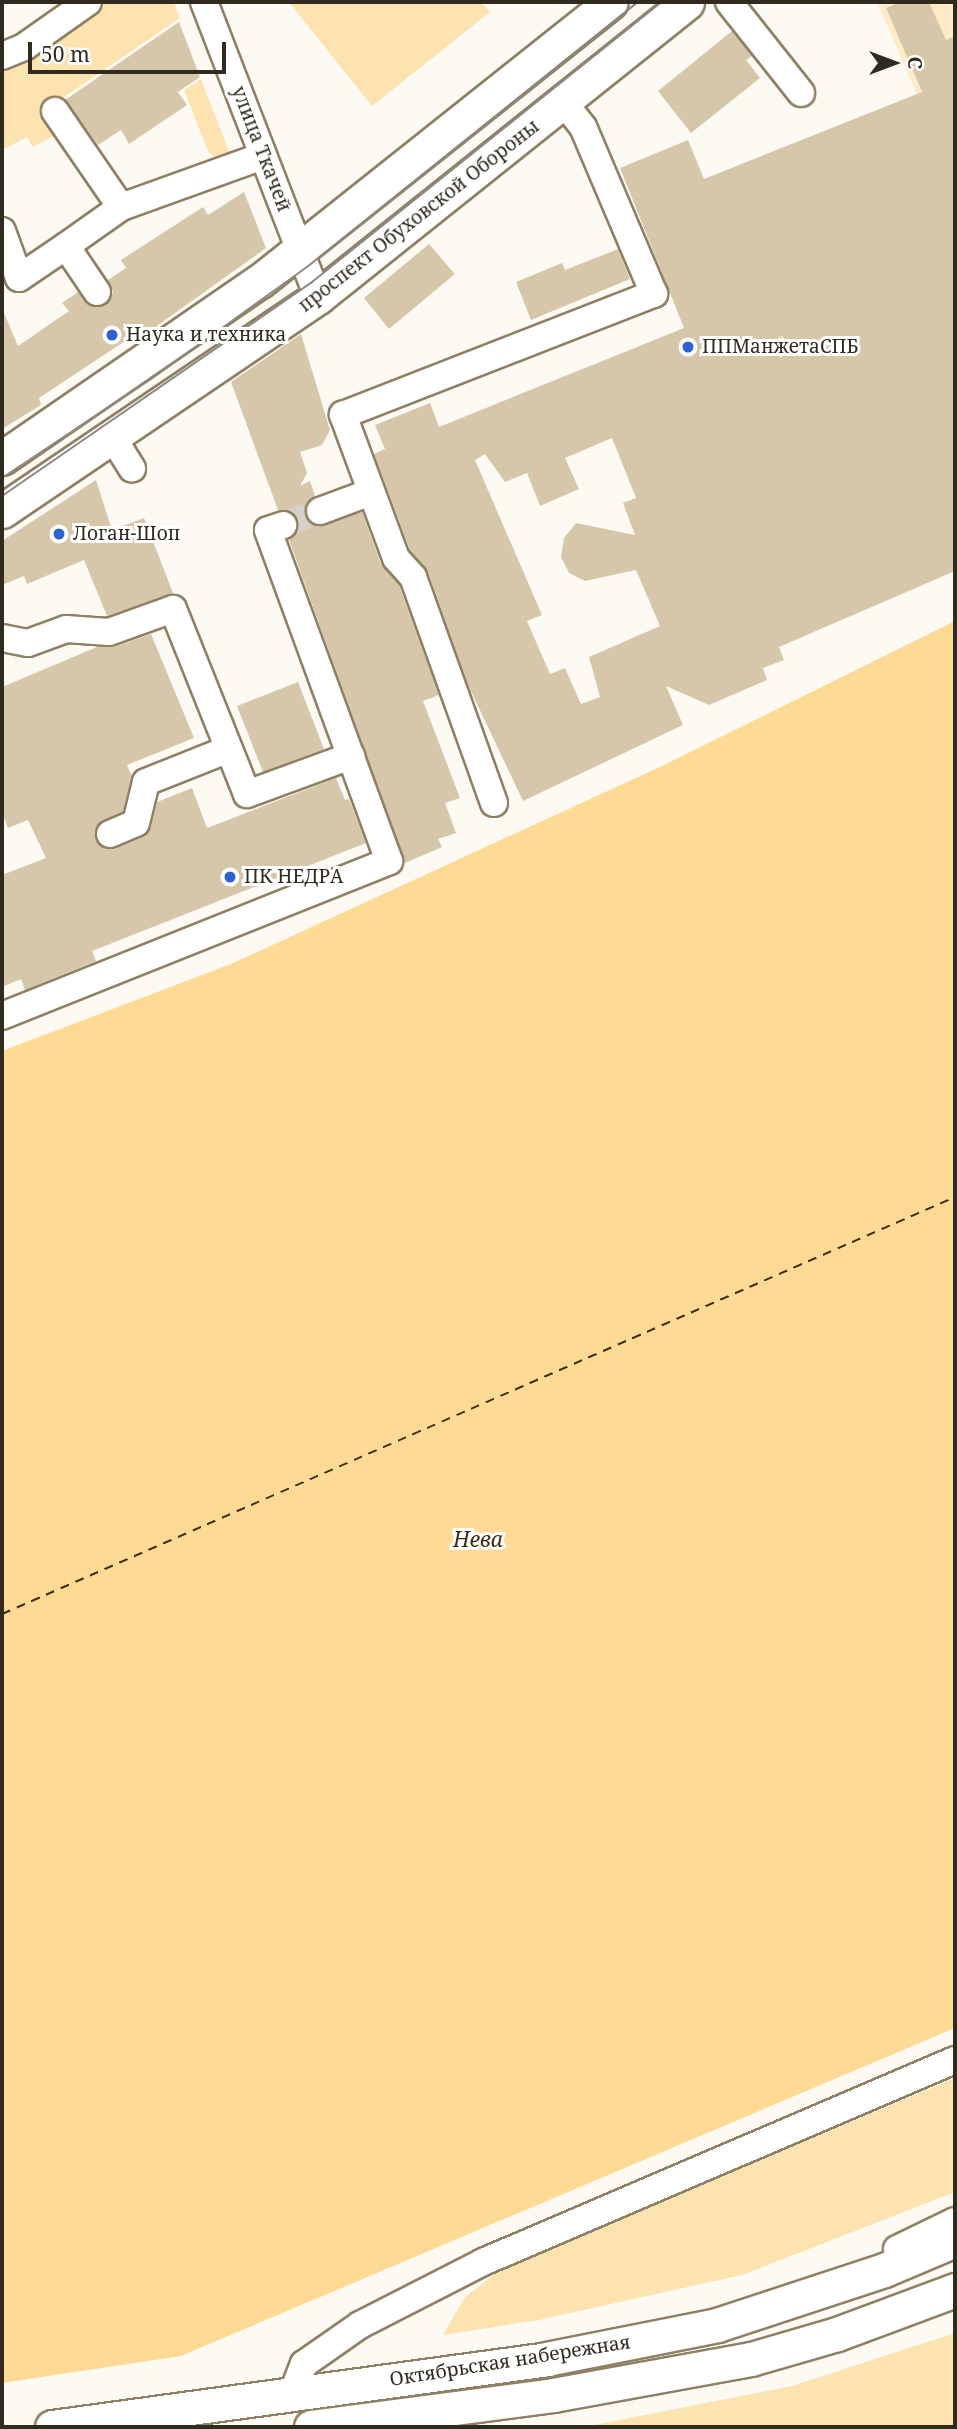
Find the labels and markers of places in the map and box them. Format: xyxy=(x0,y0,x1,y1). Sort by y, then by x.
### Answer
place label: Наука и техника xyxy=(126,324,286,346)
marker: Наука и техника xyxy=(104,327,120,343)
place label: ППМанжетаСПБ xyxy=(702,336,858,358)
marker: ППМанжетаСПБ xyxy=(680,339,696,355)
place label: Логан-Шоп xyxy=(73,523,180,545)
marker: Логан-Шоп xyxy=(51,526,67,542)
place label: ПК НЕДРА xyxy=(244,866,343,888)
marker: ПК НЕДРА xyxy=(222,869,238,885)

